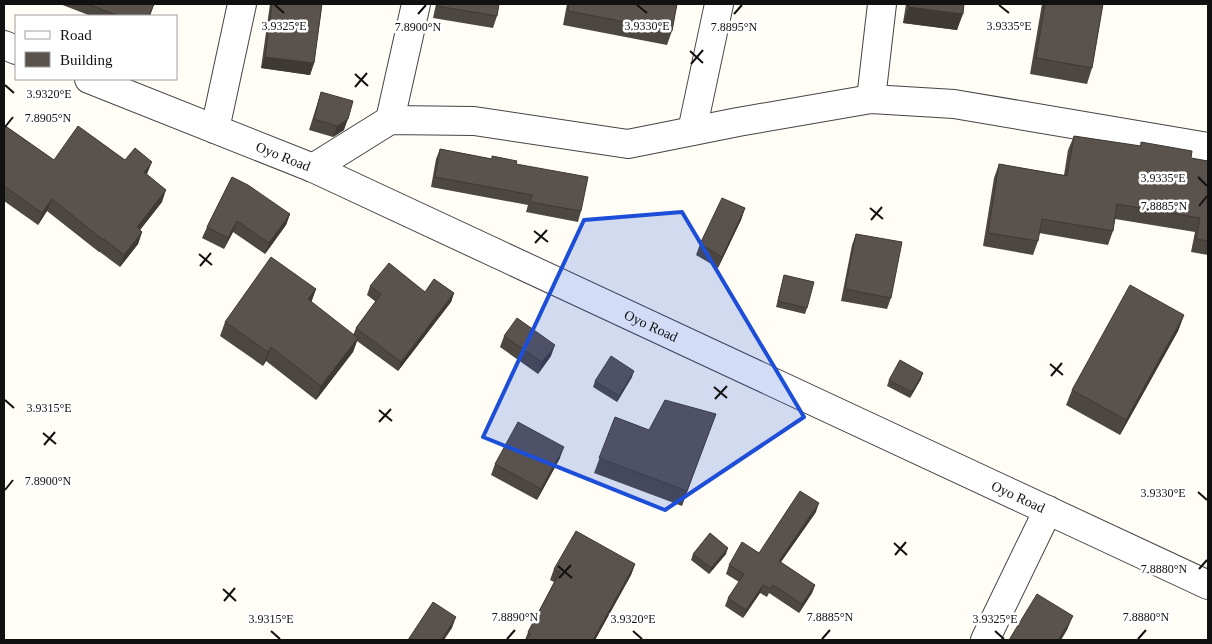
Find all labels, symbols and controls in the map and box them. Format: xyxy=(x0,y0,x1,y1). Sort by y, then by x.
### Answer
legend xyxy=(15,15,178,80)
text: 3.9325°E xyxy=(261,19,307,33)
text: 3.9330°E xyxy=(624,19,670,33)
text: 3.9335°E xyxy=(986,19,1032,33)
text: 7.8900°N xyxy=(395,20,442,34)
text: 7.8895°N xyxy=(711,20,758,34)
text: Road xyxy=(60,27,92,43)
text: Building xyxy=(60,52,113,68)
text: 3.9320°E xyxy=(26,87,72,101)
text: 7.8905°N xyxy=(25,111,72,125)
street label: Oyo Road xyxy=(254,139,312,174)
text: 3.9335°E xyxy=(1140,171,1186,185)
text: 7.8885°N xyxy=(1141,199,1188,213)
street label: Oyo Road xyxy=(622,307,680,345)
text: 3.9315°E xyxy=(26,401,72,415)
text: 7.8900°N xyxy=(25,474,72,488)
street label: Oyo Road xyxy=(989,478,1047,516)
text: 3.9330°E xyxy=(1140,486,1186,500)
text: 7.8880°N xyxy=(1141,562,1188,576)
text: 7.8890°N xyxy=(492,610,539,624)
text: 7.8885°N xyxy=(807,610,854,624)
text: 7.8880°N xyxy=(1123,610,1170,624)
text: 3.9315°E xyxy=(248,612,294,626)
text: 3.9320°E xyxy=(610,612,656,626)
text: 3.9325°E xyxy=(972,612,1018,626)

